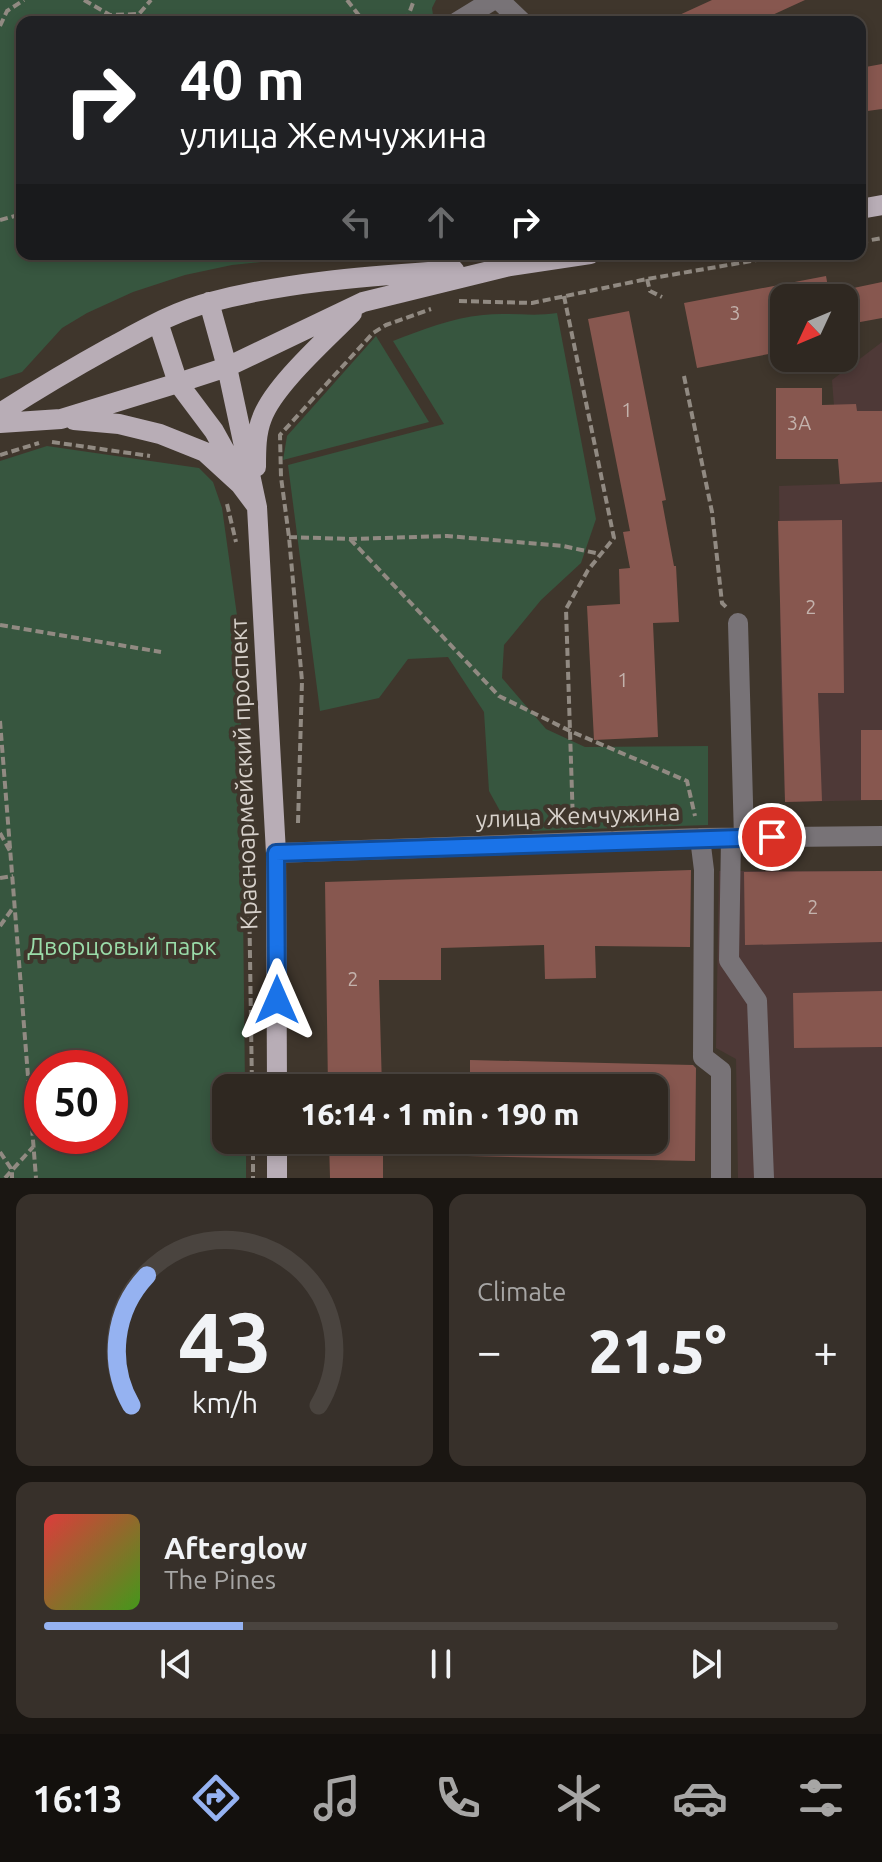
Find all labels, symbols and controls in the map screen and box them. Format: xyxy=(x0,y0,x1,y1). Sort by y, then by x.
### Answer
icon: right xyxy=(48,48,152,152)
text: 40 m xyxy=(180,48,305,111)
text: улица Жемчужина xyxy=(180,114,487,155)
icon: left xyxy=(335,200,379,244)
icon: ahead xyxy=(419,200,463,244)
icon: right xyxy=(503,200,547,244)
north arrow xyxy=(770,284,858,372)
map controls xyxy=(770,284,858,372)
house number: 3 xyxy=(729,301,741,324)
house number: 1 xyxy=(621,398,633,421)
house number: 3А xyxy=(787,411,811,434)
house number: 2 xyxy=(805,595,817,618)
street label: Красноармейский проспект xyxy=(225,617,262,930)
house number: 1 xyxy=(617,668,629,691)
street label: улица Жемчужина xyxy=(475,798,681,833)
pin xyxy=(738,803,806,871)
icon: arrive xyxy=(750,815,794,859)
house number: 2 xyxy=(807,895,819,918)
park label: Дворцовый парк xyxy=(27,933,217,960)
position arrow xyxy=(235,958,319,1042)
house number: 2 xyxy=(347,967,359,990)
speed limit sign: 50 xyxy=(24,1050,128,1154)
text: 16:14 · 1 min · 190 m xyxy=(301,1097,579,1131)
text: Climate xyxy=(477,1277,566,1306)
text: 43 xyxy=(178,1294,271,1388)
text: 21.5° xyxy=(588,1317,727,1384)
text: − xyxy=(477,1326,502,1375)
text: + xyxy=(813,1326,838,1375)
text: km/h xyxy=(192,1386,258,1418)
text: Afterglow xyxy=(164,1531,307,1565)
text: The Pines xyxy=(164,1565,276,1594)
icon: previous xyxy=(154,1642,198,1686)
icon: pause xyxy=(419,1642,463,1686)
icon: next xyxy=(684,1642,728,1686)
icon: directions xyxy=(188,1770,244,1826)
icon: music xyxy=(309,1770,365,1826)
icon: phone xyxy=(430,1770,486,1826)
icon: climate xyxy=(551,1770,607,1826)
icon: car xyxy=(672,1770,728,1826)
icon: filters xyxy=(793,1770,849,1826)
text: 16:13 xyxy=(33,1778,123,1819)

